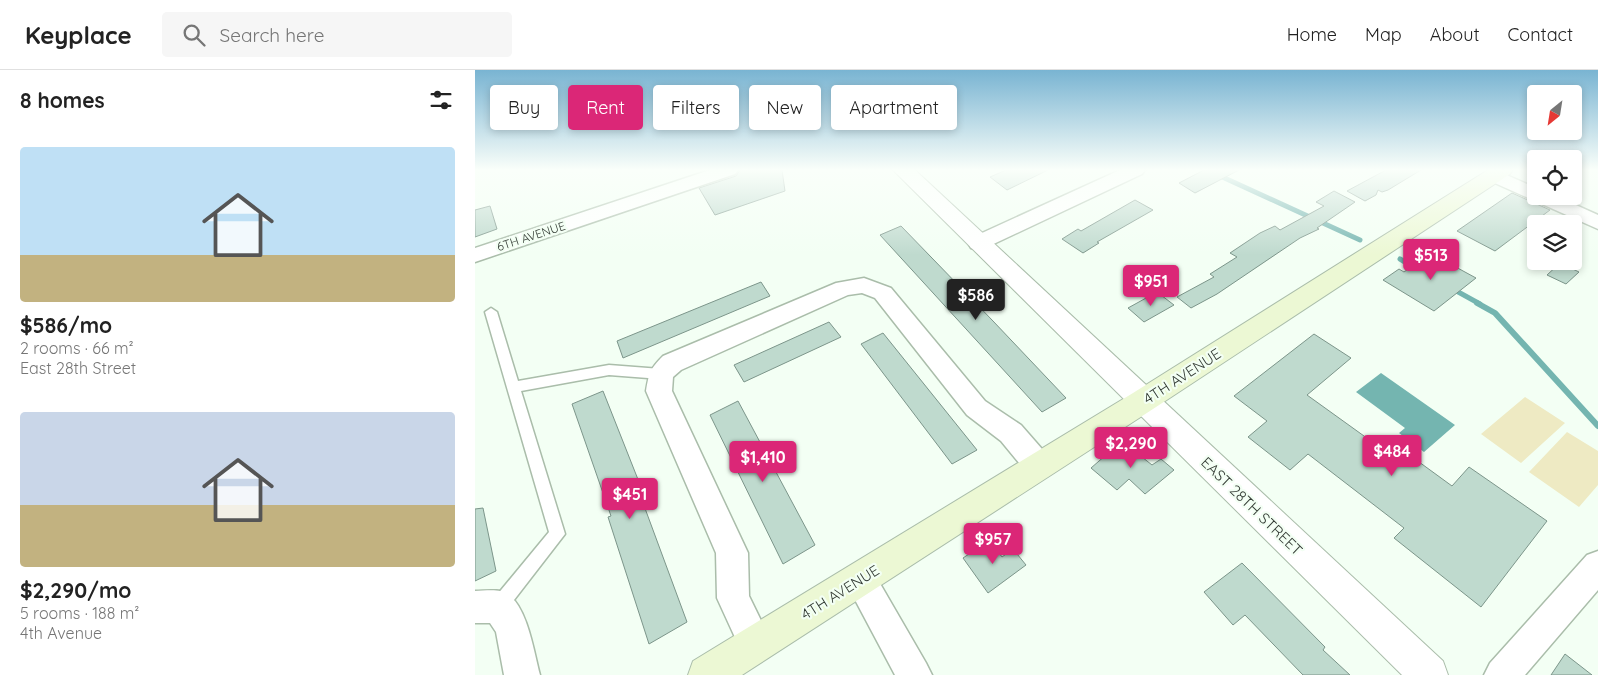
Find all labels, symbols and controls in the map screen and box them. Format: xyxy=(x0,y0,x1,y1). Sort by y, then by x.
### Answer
search box xyxy=(162,12,512,57)
text: Keyplace xyxy=(25,20,132,50)
icon: search xyxy=(180,21,208,49)
text: Search here xyxy=(220,23,325,47)
text: Home xyxy=(1287,23,1337,46)
text: Map xyxy=(1365,23,1402,46)
text: About xyxy=(1430,23,1480,46)
text: Contact xyxy=(1508,23,1573,46)
chip: Buy xyxy=(490,85,558,130)
chip: Rent xyxy=(568,85,643,130)
chip: Filters xyxy=(653,85,739,130)
chip: New xyxy=(749,85,821,130)
chip: Apartment xyxy=(831,85,957,130)
north arrow xyxy=(1527,85,1583,140)
map controls xyxy=(1527,85,1582,270)
icon: filters xyxy=(427,86,455,114)
text: 8 homes xyxy=(20,87,105,113)
button: locate xyxy=(1527,150,1582,205)
icon: home xyxy=(193,180,283,270)
button: layers xyxy=(1527,215,1582,270)
street label: 6TH AVENUE xyxy=(495,218,567,254)
pin: $513 xyxy=(1401,238,1461,281)
text: $513 xyxy=(1414,245,1448,265)
pin: $951 xyxy=(1121,264,1181,307)
text: $951 xyxy=(1134,271,1168,291)
pin: $586 xyxy=(946,278,1006,321)
text: $586 xyxy=(958,285,994,305)
text: $586/mo xyxy=(20,312,112,338)
text: 2 rooms · 66 m² xyxy=(20,338,134,358)
street label: 4TH AVENUE xyxy=(1140,344,1224,408)
text: East 28th Street xyxy=(20,358,136,378)
pin: $2,290 xyxy=(1090,426,1172,469)
text: $2,290 xyxy=(1105,433,1157,453)
pin: $484 xyxy=(1362,434,1422,477)
pin: $1,410 xyxy=(722,440,804,483)
text: $484 xyxy=(1373,441,1411,461)
icon: home xyxy=(193,445,283,535)
text: $1,410 xyxy=(740,447,786,467)
street label: EAST 28TH STREET xyxy=(1197,453,1307,559)
pin: $451 xyxy=(600,478,660,520)
text: $451 xyxy=(613,484,647,504)
pin: $957 xyxy=(963,522,1023,565)
text: $957 xyxy=(975,529,1011,549)
street label: 4TH AVENUE xyxy=(797,560,883,624)
text: $2,290/mo xyxy=(20,577,131,603)
text: 5 rooms · 188 m² xyxy=(20,603,139,623)
text: 4th Avenue xyxy=(20,623,102,643)

